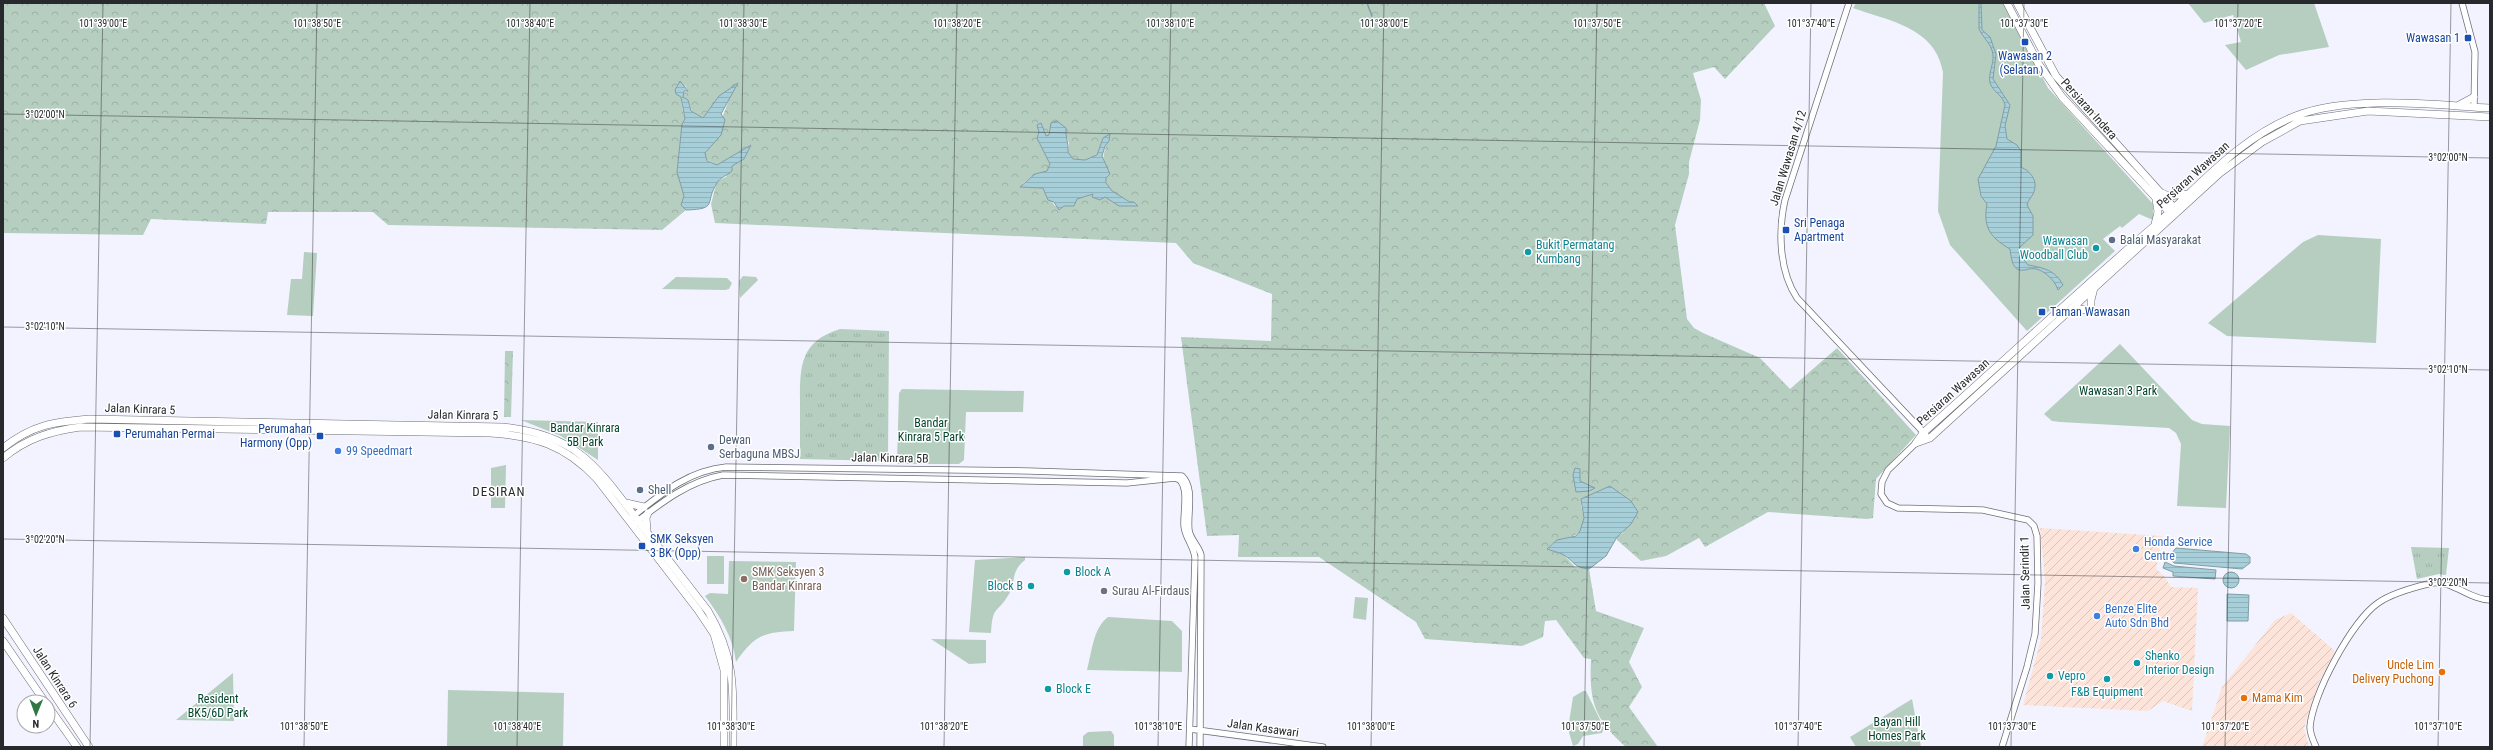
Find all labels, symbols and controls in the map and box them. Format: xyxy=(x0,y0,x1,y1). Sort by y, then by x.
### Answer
text: 101°39'00"E xyxy=(79,18,127,29)
text: 101°38'50"E xyxy=(293,18,341,29)
text: 101°38'40"E xyxy=(506,18,554,29)
text: 101°38'30"E xyxy=(719,18,767,29)
text: 101°38'20"E xyxy=(933,18,981,29)
text: 101°38'10"E xyxy=(1146,18,1194,29)
text: 101°38'00"E xyxy=(1360,18,1408,29)
text: 101°37'50"E xyxy=(1573,18,1621,29)
text: 101°37'40"E xyxy=(1787,18,1835,29)
text: 101°37'30"E xyxy=(2000,18,2048,29)
text: 101°37'20"E xyxy=(2214,18,2262,29)
place label: Wawasan 1 xyxy=(2406,31,2460,45)
marker: Wawasan 1 xyxy=(2463,33,2473,43)
marker: Wawasan 2 (Selatan） xyxy=(2020,37,2030,47)
place label: Wawasan 2 (Selatan） xyxy=(1998,49,2052,77)
street label: Persiaran Indera xyxy=(2058,76,2120,143)
text: 3°02'00"N xyxy=(25,109,65,120)
street label: Jalan Wawasan 4/12 xyxy=(1767,109,1809,207)
street label: Persiaran Wawasan xyxy=(2154,139,2232,211)
text: 3°02'00"N xyxy=(2428,152,2468,163)
place label: Sri Penaga Apartment xyxy=(1794,216,1845,244)
marker: Sri Penaga Apartment xyxy=(1781,225,1791,235)
place label: Balai Masyarakat xyxy=(2120,233,2202,247)
place label: Wawasan Woodball Club xyxy=(2020,234,2088,262)
marker: Balai Masyarakat xyxy=(2107,235,2117,245)
place label: Bukit Permatang Kumbang xyxy=(1536,238,1615,266)
marker: Wawasan Woodball Club xyxy=(2091,243,2101,253)
marker: Bukit Permatang Kumbang xyxy=(1523,247,1533,257)
place label: Taman Wawasan xyxy=(2050,305,2130,319)
marker: Taman Wawasan xyxy=(2037,307,2047,317)
text: 3°02'10"N xyxy=(25,321,65,332)
street label: Persiaran Wawasan xyxy=(1914,356,1992,428)
text: 3°02'10"N xyxy=(2428,364,2468,375)
park label: Wawasan 3 Park xyxy=(2079,384,2158,398)
street label: Jalan Kinrara 5 xyxy=(104,401,176,417)
street label: Jalan Kinrara 5 xyxy=(428,407,499,423)
park label: Bandar Kinrara 5 Park xyxy=(898,416,965,444)
park label: Bandar Kinrara 5B Park xyxy=(550,421,620,449)
place label: Perumahan Harmony (Opp) xyxy=(240,422,312,450)
place label: Perumahan Permai xyxy=(125,427,215,441)
marker: Perumahan Permai xyxy=(112,429,122,439)
marker: Perumahan Harmony (Opp) xyxy=(315,431,325,441)
place label: Dewan Serbaguna MBSJ xyxy=(719,433,800,461)
marker: Dewan Serbaguna MBSJ xyxy=(706,442,716,452)
place label: 99 Speedmart xyxy=(346,444,413,458)
marker: 99 Speedmart xyxy=(333,446,343,456)
street label: Jalan Kinrara 5B xyxy=(851,450,929,466)
place label: Shell xyxy=(648,483,671,497)
district label: DESIRAN xyxy=(472,484,526,499)
marker: Shell xyxy=(635,485,645,495)
place label: SMK Seksyen 3 BK (Opp) xyxy=(650,532,714,560)
text: 3°02'20"N xyxy=(25,534,65,545)
place label: Honda Service Centre xyxy=(2144,535,2213,563)
street label: Jalan Serindit 1 xyxy=(2017,536,2033,610)
marker: SMK Seksyen 3 BK (Opp) xyxy=(637,541,647,551)
marker: Honda Service Centre xyxy=(2131,544,2141,554)
place label: SMK Seksyen 3 Bandar Kinrara xyxy=(752,565,824,593)
place label: Block A xyxy=(1075,565,1111,579)
marker: Block A xyxy=(1062,567,1072,577)
marker: SMK Seksyen 3 Bandar Kinrara xyxy=(739,574,749,584)
text: 3°02'20"N xyxy=(2428,577,2468,588)
place label: Block B xyxy=(987,579,1023,593)
marker: Block B xyxy=(1026,581,1036,591)
place label: Surau Al-Firdaus xyxy=(1112,584,1189,598)
marker: Surau Al-Firdaus xyxy=(1099,586,1109,596)
place label: Benze Elite Auto Sdn Bhd xyxy=(2105,602,2169,630)
marker: Benze Elite Auto Sdn Bhd xyxy=(2092,611,2102,621)
street label: Jalan Kinrara 6 xyxy=(30,644,80,711)
place label: Shenko Interior Design xyxy=(2145,649,2214,677)
marker: Shenko Interior Design xyxy=(2132,658,2142,668)
place label: Uncle Lim Delivery Puchong xyxy=(2352,658,2434,686)
marker: Uncle Lim Delivery Puchong xyxy=(2437,667,2447,677)
place label: Vepro xyxy=(2058,669,2086,683)
marker: Vepro xyxy=(2045,671,2055,681)
marker: F&B Equipment xyxy=(2102,674,2112,684)
place label: Block E xyxy=(1056,682,1091,696)
marker: Block E xyxy=(1043,684,1053,694)
place label: F&B Equipment xyxy=(2071,685,2143,699)
place label: Mama Kim xyxy=(2252,691,2303,705)
park label: Resident BK5/6D Park xyxy=(188,692,249,720)
marker: Mama Kim xyxy=(2239,693,2249,703)
north arrow xyxy=(16,694,56,734)
park label: Bayan Hill Homes Park xyxy=(1868,715,1926,743)
street label: Jalan Kasawari xyxy=(1226,716,1300,740)
text: N xyxy=(32,717,39,730)
text: 101°38'50"E xyxy=(280,721,328,732)
text: 101°38'40"E xyxy=(493,721,541,732)
text: 101°38'30"E xyxy=(707,721,755,732)
text: 101°38'20"E xyxy=(920,721,968,732)
text: 101°38'10"E xyxy=(1134,721,1182,732)
text: 101°38'00"E xyxy=(1347,721,1395,732)
text: 101°37'50"E xyxy=(1561,721,1609,732)
text: 101°37'40"E xyxy=(1774,721,1822,732)
text: 101°37'30"E xyxy=(1988,721,2036,732)
text: 101°37'20"E xyxy=(2201,721,2249,732)
text: 101°37'10"E xyxy=(2414,721,2462,732)

